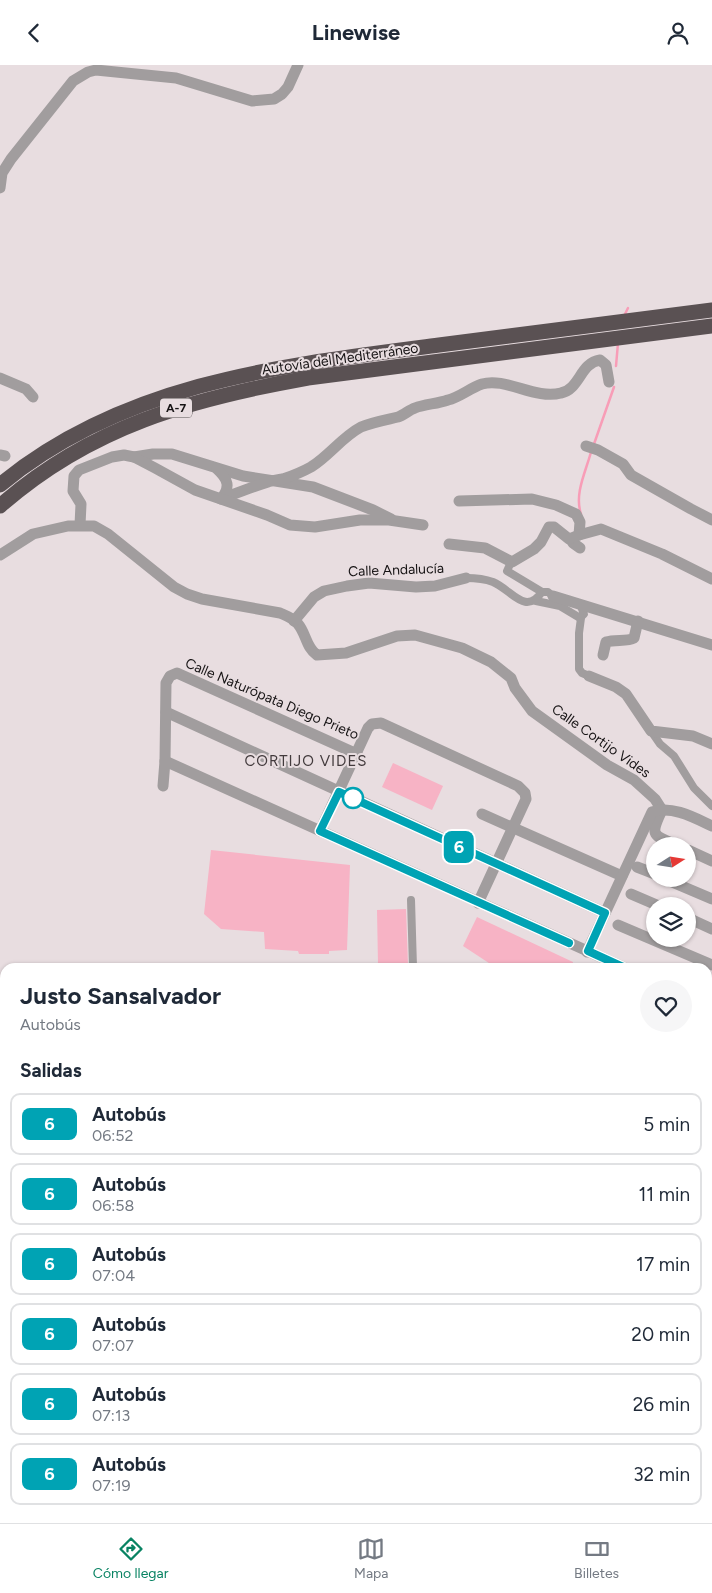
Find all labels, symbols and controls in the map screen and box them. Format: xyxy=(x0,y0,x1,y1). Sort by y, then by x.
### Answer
icon: back xyxy=(20,19,48,47)
text: Linewise xyxy=(312,19,400,46)
icon: person xyxy=(664,19,692,47)
street label: Autovía del Mediterráneo xyxy=(261,340,419,378)
road number: A-7 xyxy=(160,398,192,417)
street label: Calle Andalucía xyxy=(348,560,444,580)
street label: Calle Naturópata Diego Prieto xyxy=(183,655,361,743)
street label: Calle Cortijo Vides xyxy=(548,701,654,781)
district label: CORTIJO VIDES xyxy=(244,752,368,770)
unlabelled marker xyxy=(342,787,364,809)
line badge: 6 xyxy=(443,831,475,863)
text: 6 xyxy=(454,836,464,858)
north arrow xyxy=(646,837,696,887)
map controls xyxy=(646,837,696,947)
button: layers xyxy=(646,897,696,947)
button: heart xyxy=(640,980,692,1032)
text: Justo Sansalvador xyxy=(20,981,221,1010)
text: Autobús xyxy=(20,1015,81,1034)
text: Salidas xyxy=(20,1059,82,1082)
text: Autobús xyxy=(92,1103,166,1126)
text: 6 xyxy=(44,1113,55,1135)
text: 5 min xyxy=(643,1113,690,1136)
text: 06:52 xyxy=(92,1126,134,1145)
text: Autobús xyxy=(92,1173,166,1196)
text: 6 xyxy=(44,1183,55,1205)
text: 11 min xyxy=(638,1183,690,1206)
text: 06:58 xyxy=(92,1196,134,1215)
text: Autobús xyxy=(92,1243,166,1266)
text: 6 xyxy=(44,1253,55,1275)
text: 17 min xyxy=(636,1253,690,1276)
text: 07:04 xyxy=(92,1266,135,1285)
text: Autobús xyxy=(92,1313,166,1336)
text: 6 xyxy=(44,1323,55,1345)
text: 20 min xyxy=(631,1323,690,1346)
text: 07:07 xyxy=(92,1336,134,1355)
text: Autobús xyxy=(92,1383,166,1406)
text: 6 xyxy=(44,1393,55,1415)
text: 26 min xyxy=(633,1393,690,1416)
text: 07:13 xyxy=(92,1406,130,1425)
text: Autobús xyxy=(92,1453,166,1476)
text: 6 xyxy=(44,1463,55,1485)
text: 32 min xyxy=(633,1463,690,1486)
text: 07:19 xyxy=(92,1476,131,1495)
tab: Cómo llegar xyxy=(93,1535,168,1582)
tab: Mapa xyxy=(354,1535,388,1582)
tab: Billetes xyxy=(574,1535,619,1582)

